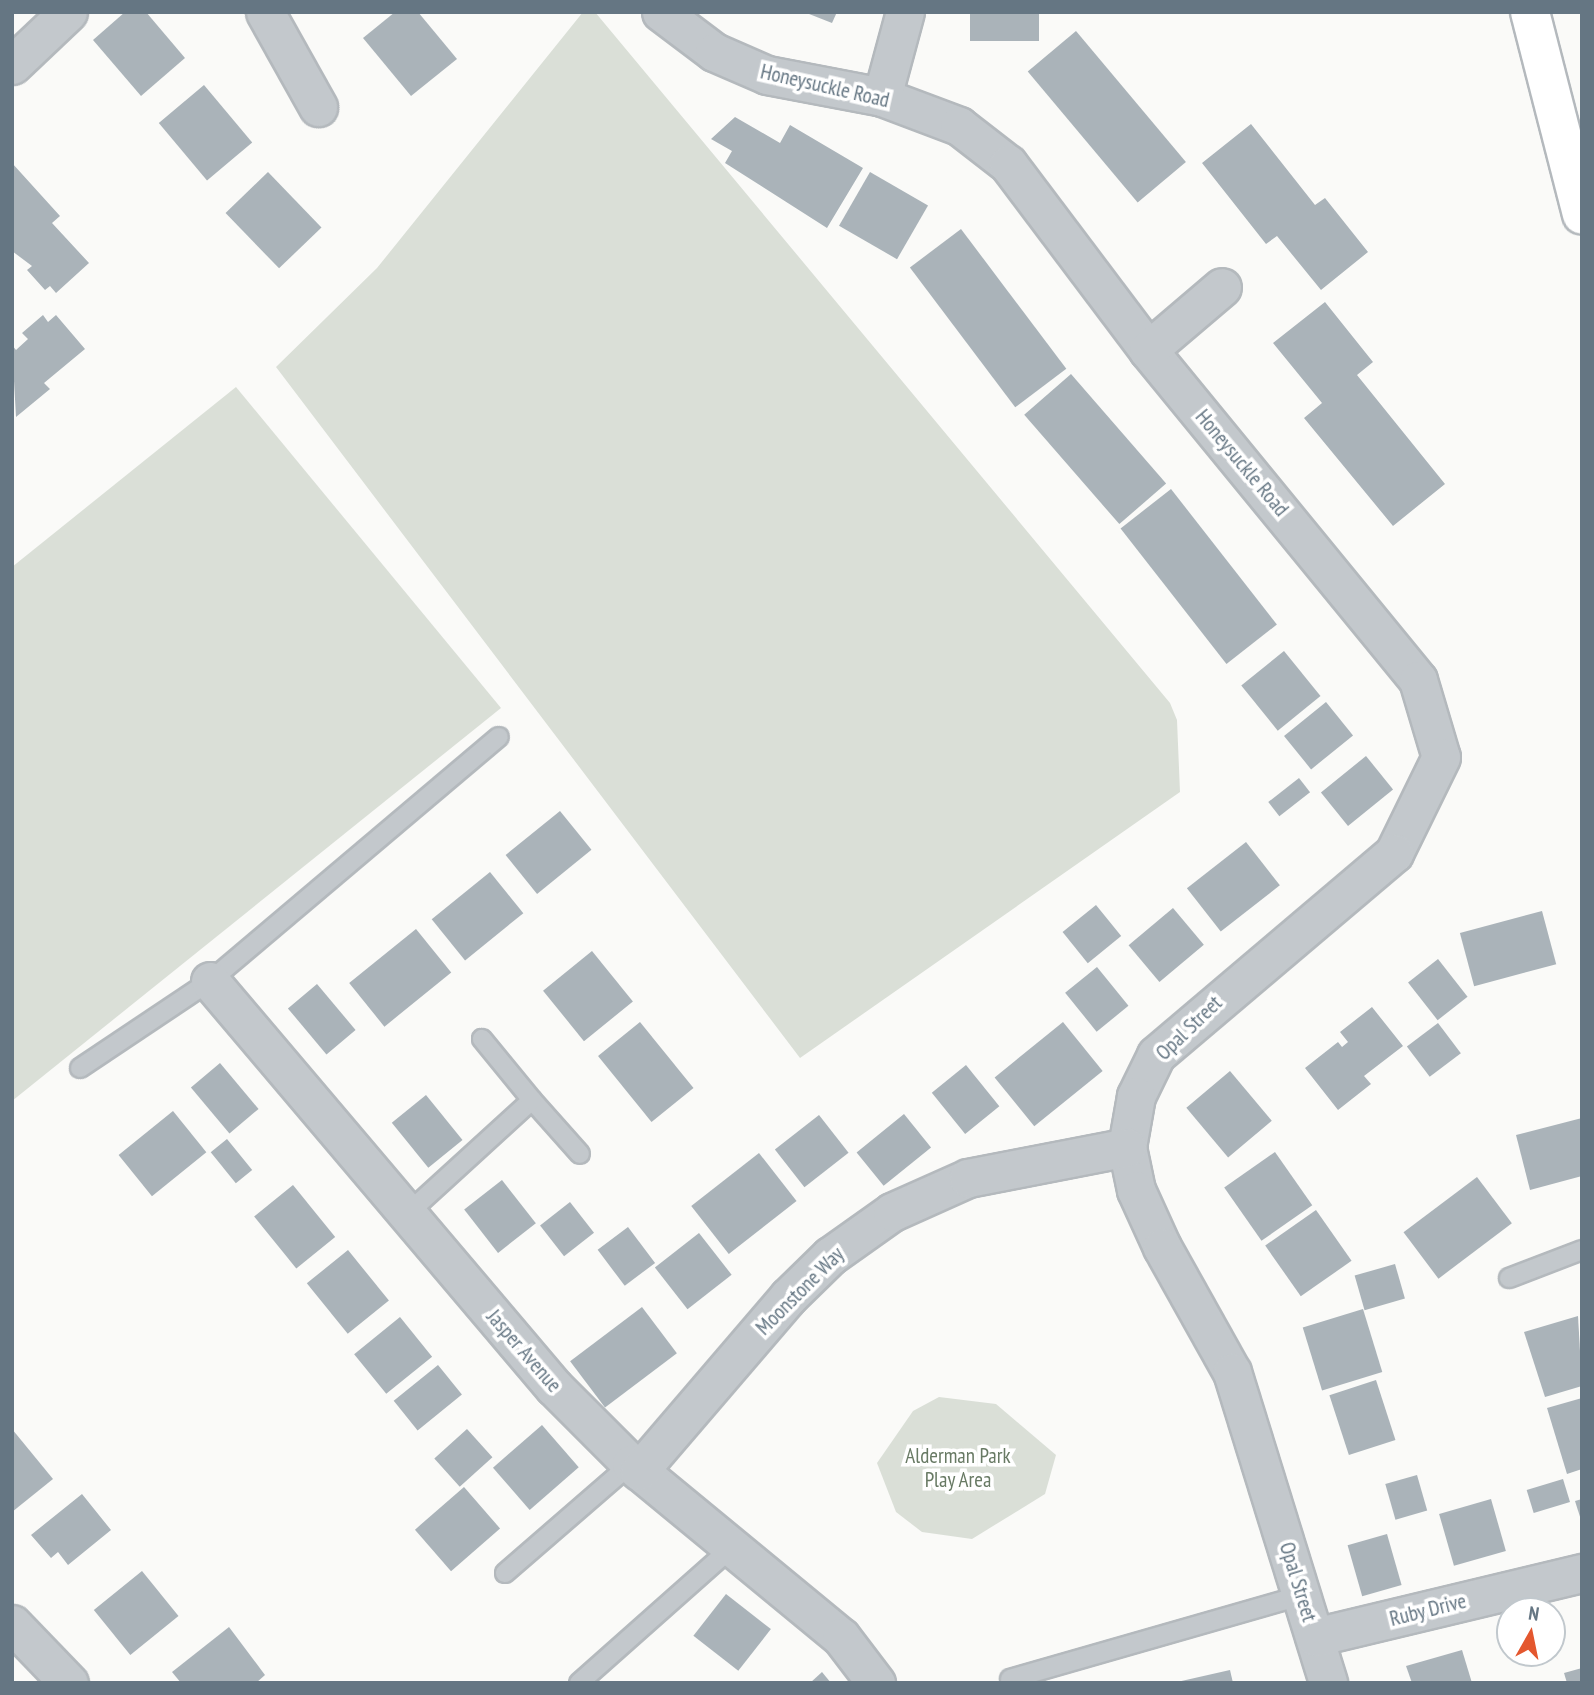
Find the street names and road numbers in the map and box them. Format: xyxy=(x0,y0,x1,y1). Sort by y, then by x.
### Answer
street label: Honeysuckle Road xyxy=(758,59,892,113)
street label: Honeysuckle Road xyxy=(1190,405,1294,521)
street label: Opal Street xyxy=(1151,990,1227,1066)
street label: Moonstone Way xyxy=(751,1242,849,1340)
street label: Jasper Avenue xyxy=(481,1304,567,1398)
street label: Opal Street xyxy=(1274,1539,1322,1625)
street label: Ruby Drive xyxy=(1387,1588,1469,1632)

